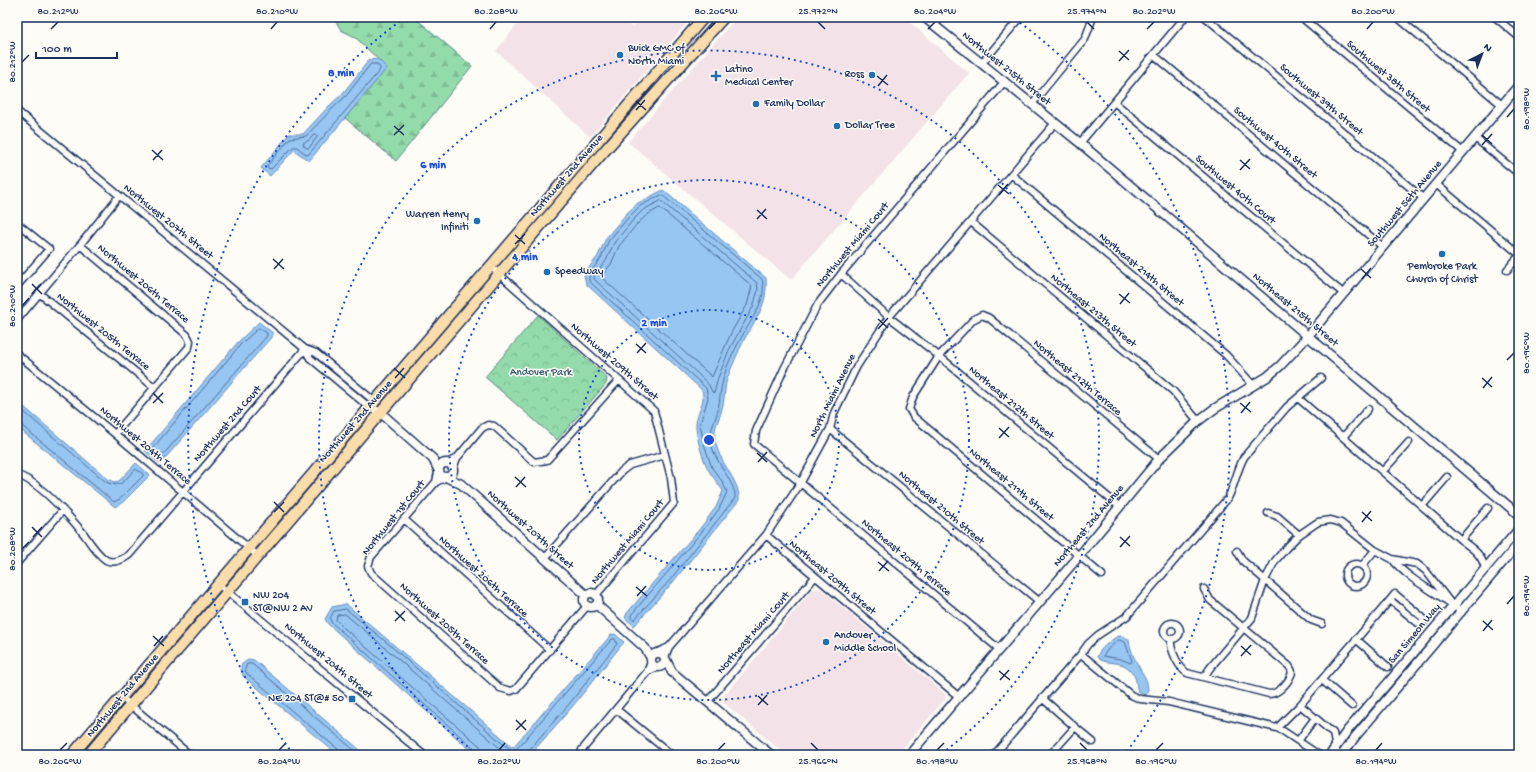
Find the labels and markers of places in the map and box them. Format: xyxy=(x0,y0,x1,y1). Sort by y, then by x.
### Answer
place label: Buick GMC of North Miami xyxy=(627,42,686,68)
marker: Buick GMC of North Miami xyxy=(615,50,625,60)
place label: Latino Medical Center xyxy=(725,64,794,89)
place label: Ross xyxy=(844,69,865,81)
marker: Latino Medical Center xyxy=(710,70,722,82)
marker: Ross xyxy=(867,70,877,80)
place label: Family Dollar xyxy=(763,98,825,110)
marker: Family Dollar xyxy=(751,99,761,109)
place label: Dollar Tree xyxy=(844,120,895,132)
marker: Dollar Tree xyxy=(832,121,842,131)
place label: Warren Henry Infiniti xyxy=(406,209,470,234)
marker: Warren Henry Infiniti xyxy=(472,216,482,226)
marker: Pembroke Park Church of Christ xyxy=(1437,249,1447,259)
place label: Pembroke Park Church of Christ xyxy=(1406,261,1479,286)
place label: Speedway xyxy=(555,266,604,278)
marker: Speedway xyxy=(542,267,552,277)
centre of rings xyxy=(702,433,716,447)
place label: NW 204 ST@NW 2 AV xyxy=(253,590,313,615)
marker: NW 204 ST@NW 2 AV xyxy=(240,597,250,607)
place label: Andover Middle School xyxy=(834,630,897,655)
marker: Andover Middle School xyxy=(821,637,831,647)
place label: NE 204 ST@# 50 xyxy=(268,693,344,705)
marker: NE 204 ST@# 50 xyxy=(347,694,357,704)

